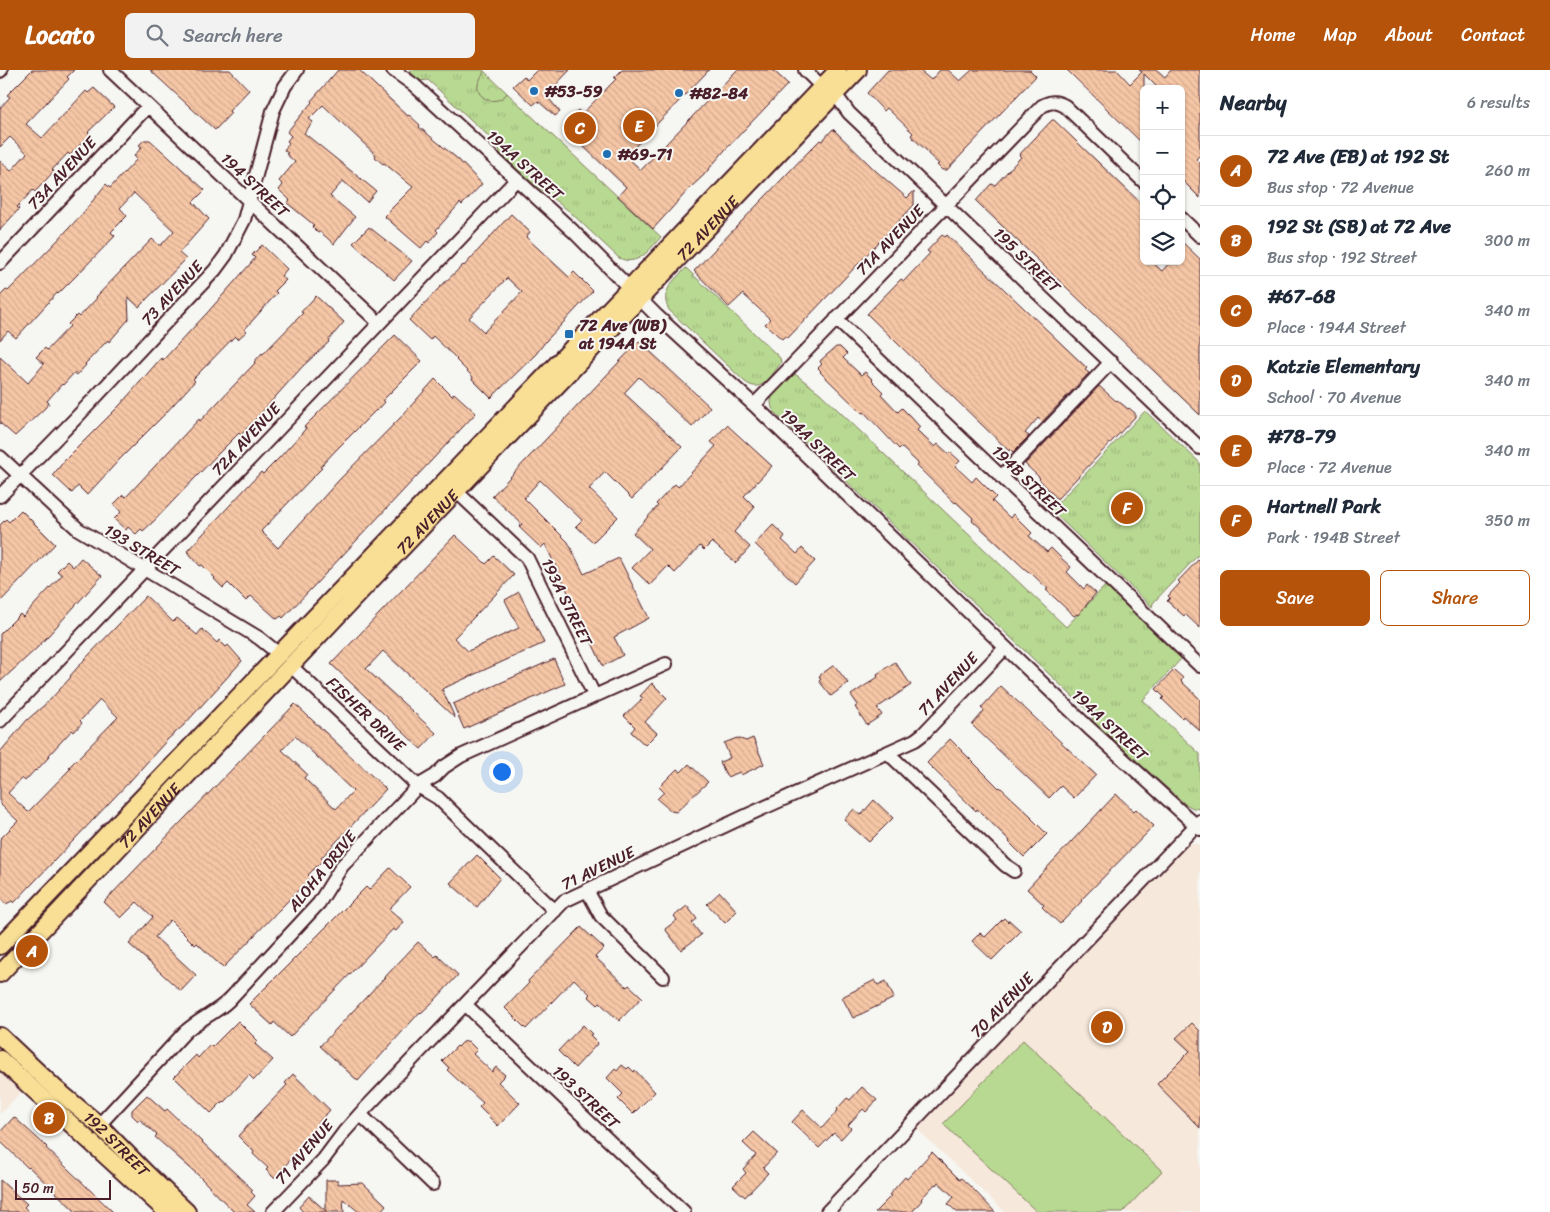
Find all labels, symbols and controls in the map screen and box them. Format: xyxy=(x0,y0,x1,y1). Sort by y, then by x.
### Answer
search box xyxy=(125,13,475,58)
text: Locato xyxy=(25,14,95,56)
text: Search here xyxy=(183,19,283,52)
text: Home xyxy=(1251,19,1296,51)
text: Map xyxy=(1324,19,1357,51)
text: About xyxy=(1385,19,1433,51)
text: Contact xyxy=(1461,19,1525,51)
icon: search xyxy=(143,21,171,49)
place label: #53-59 xyxy=(544,77,603,106)
place label: #82-84 xyxy=(689,79,748,108)
text: Nearby xyxy=(1220,84,1286,122)
marker: #53-59 xyxy=(528,85,540,97)
map controls xyxy=(1140,85,1185,265)
button: + xyxy=(1140,85,1185,130)
marker: #82-84 xyxy=(673,87,685,99)
text: 6 results xyxy=(1467,88,1530,117)
pin: E xyxy=(623,107,655,145)
pin: C xyxy=(564,109,596,147)
street label: 194A STREET xyxy=(480,122,571,209)
street label: 73A AVENUE xyxy=(20,129,105,217)
button: − xyxy=(1140,130,1185,175)
place label: #69-71 xyxy=(617,140,673,169)
text: 72 Ave (EB) at 192 St xyxy=(1267,140,1449,173)
street label: 194 STREET xyxy=(214,145,297,226)
marker: #69-71 xyxy=(601,148,613,160)
text: A xyxy=(1231,156,1241,185)
text: 260 m xyxy=(1485,156,1530,185)
text: Bus stop · 72 Avenue xyxy=(1267,173,1414,202)
button: locate xyxy=(1140,175,1185,220)
street label: 72 AVENUE xyxy=(669,188,747,268)
street label: 71A AVENUE xyxy=(848,197,933,283)
text: 192 St (SB) at 72 Ave xyxy=(1267,210,1451,243)
street label: 195 STREET xyxy=(986,220,1069,301)
button: layers xyxy=(1140,220,1185,265)
text: B xyxy=(1231,226,1241,255)
text: 300 m xyxy=(1485,226,1530,255)
text: Bus stop · 192 Street xyxy=(1267,243,1417,272)
street label: 73 AVENUE xyxy=(134,253,211,333)
text: #67-68 xyxy=(1267,280,1335,313)
text: C xyxy=(1231,296,1241,325)
text: 340 m xyxy=(1485,296,1530,325)
place label: 72 Ave (WB) at 194A St xyxy=(578,311,667,358)
text: Place · 194A Street xyxy=(1267,313,1406,342)
marker: 72 Ave (WB) at 194A St xyxy=(563,328,575,340)
text: Katzie Elementary xyxy=(1267,350,1420,383)
text: D xyxy=(1231,366,1241,395)
text: 340 m xyxy=(1485,366,1530,395)
text: School · 70 Avenue xyxy=(1267,383,1401,412)
street label: 72A AVENUE xyxy=(204,394,289,483)
street label: 194A STREET xyxy=(773,401,863,490)
text: #78-79 xyxy=(1267,420,1336,453)
text: E xyxy=(1232,436,1240,465)
text: 340 m xyxy=(1485,436,1530,465)
street label: 194B STREET xyxy=(985,438,1074,525)
text: Place · 72 Avenue xyxy=(1267,453,1392,482)
street label: 72 AVENUE xyxy=(388,481,467,561)
pin: F xyxy=(1111,489,1143,527)
text: Hartnell Park xyxy=(1267,490,1381,523)
text: F xyxy=(1232,506,1240,535)
text: 350 m xyxy=(1485,506,1530,535)
street label: 193 STREET xyxy=(98,516,187,585)
text: Park · 194B Street xyxy=(1267,523,1400,552)
street label: 193A STREET xyxy=(533,553,601,652)
button: Save xyxy=(1220,570,1370,626)
button: Share xyxy=(1380,570,1530,626)
street label: 71 AVENUE xyxy=(910,644,986,723)
street label: FISHER DRIVE xyxy=(319,669,413,760)
street label: 194A STREET xyxy=(1065,682,1156,769)
your location xyxy=(489,759,515,785)
street label: 72 AVENUE xyxy=(111,775,189,855)
street label: ALOHA DRIVE xyxy=(279,823,365,919)
street label: 71 AVENUE xyxy=(556,837,641,898)
pin: A xyxy=(16,932,48,970)
street label: 70 AVENUE xyxy=(963,964,1042,1045)
pin: D xyxy=(1091,1008,1123,1046)
street label: 193 STREET xyxy=(545,1058,628,1137)
pin: B xyxy=(33,1099,65,1137)
street label: 192 STREET xyxy=(77,1103,158,1185)
street label: 71 AVENUE xyxy=(267,1112,342,1191)
text: 50 m xyxy=(22,1176,54,1201)
scale bar xyxy=(15,1177,111,1200)

